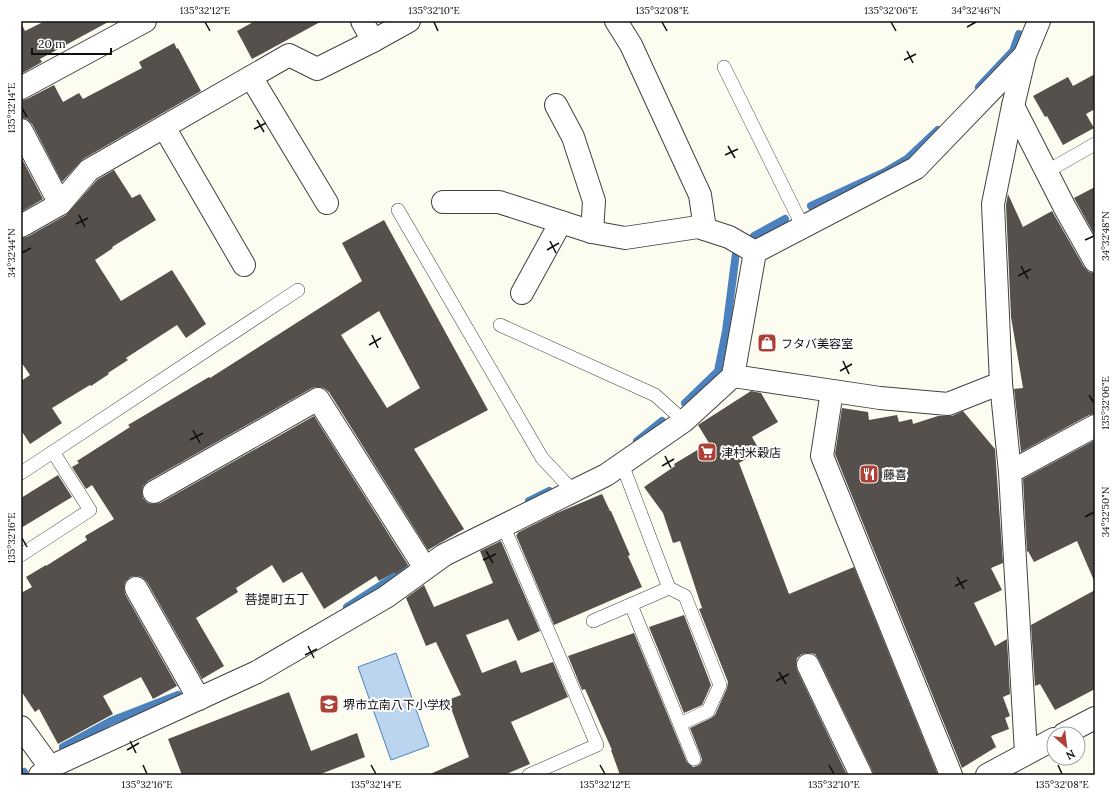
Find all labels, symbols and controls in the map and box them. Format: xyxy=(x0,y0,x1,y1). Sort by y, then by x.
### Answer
text: 135°32'12"E xyxy=(180,4,230,17)
text: 135°32'10"E xyxy=(408,4,460,17)
text: 135°32'08"E xyxy=(635,4,689,17)
text: 135°32'06"E xyxy=(864,4,918,17)
text: 34°32'46"N xyxy=(951,4,1001,17)
scale bar xyxy=(32,30,111,56)
text: 20 m xyxy=(38,36,66,51)
text: 135°32'14"E xyxy=(5,83,18,133)
text: 34°32'48"N xyxy=(1099,211,1112,261)
text: 34°32'44"N xyxy=(5,228,18,278)
shop icon: フタバ美容室 xyxy=(756,332,778,354)
place label: フタバ美容室 xyxy=(781,336,853,351)
text: 135°32'06"E xyxy=(1099,376,1112,430)
supermarket icon: 津村米穀店 xyxy=(696,441,718,463)
place label: 津村米穀店 xyxy=(721,445,781,460)
restaurant icon: 藤喜 xyxy=(858,463,880,485)
place label: 藤喜 xyxy=(883,467,907,482)
text: 34°32'50"N xyxy=(1099,486,1112,537)
text: 135°32'16"E xyxy=(5,513,18,563)
district label: 菩提町五丁 xyxy=(244,591,310,608)
school or university icon: 堺市立南八下小学校 xyxy=(318,693,340,715)
place label: 堺市立南八下小学校 xyxy=(343,697,451,712)
north arrow xyxy=(1046,726,1086,766)
text: N xyxy=(1063,747,1078,763)
text: 135°32'16"E xyxy=(122,778,172,791)
text: 135°32'14"E xyxy=(351,778,401,791)
text: 135°32'12"E xyxy=(580,778,630,791)
text: 135°32'10"E xyxy=(808,778,860,791)
text: 135°32'08"E xyxy=(1035,778,1089,791)

